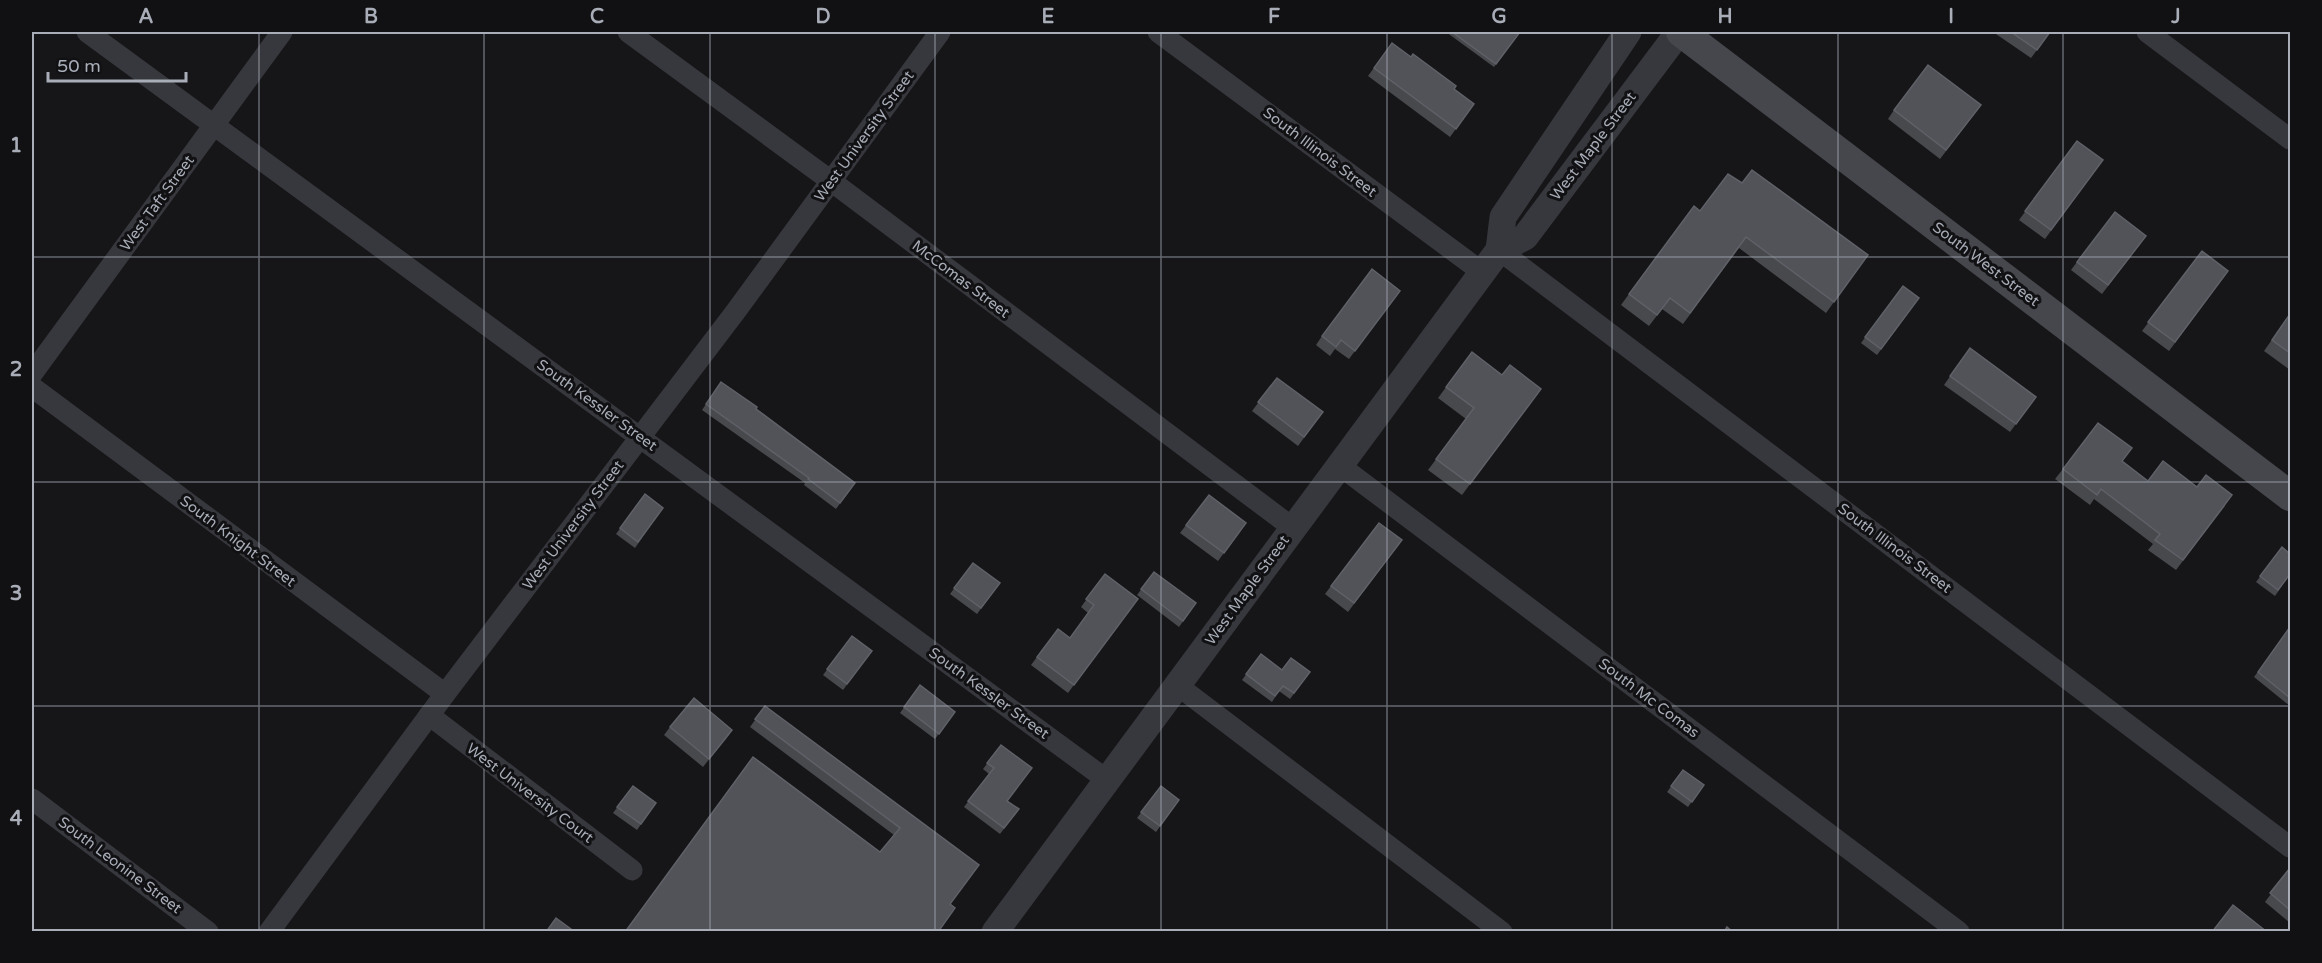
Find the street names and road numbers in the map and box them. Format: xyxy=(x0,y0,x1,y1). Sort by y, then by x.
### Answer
street label: West University Street xyxy=(811,67,918,205)
street label: West Maple Street xyxy=(1546,88,1640,204)
street label: South Illinois Street xyxy=(1260,103,1381,201)
street label: West Taft Street xyxy=(116,151,198,254)
street label: South West Street xyxy=(1929,218,2043,310)
street label: McComas Street xyxy=(909,236,1014,322)
street label: South Kessler Street xyxy=(533,355,661,455)
street label: West University Street xyxy=(519,457,628,593)
street label: South Knight Street xyxy=(177,492,300,591)
street label: South Illinois Street xyxy=(1835,499,1956,597)
street label: West Maple Street xyxy=(1201,531,1293,648)
street label: South Kessler Street xyxy=(925,643,1053,743)
street label: South Mc Comas xyxy=(1595,654,1703,742)
street label: West University Court xyxy=(463,739,597,847)
street label: South Leonine Street xyxy=(55,813,185,917)

